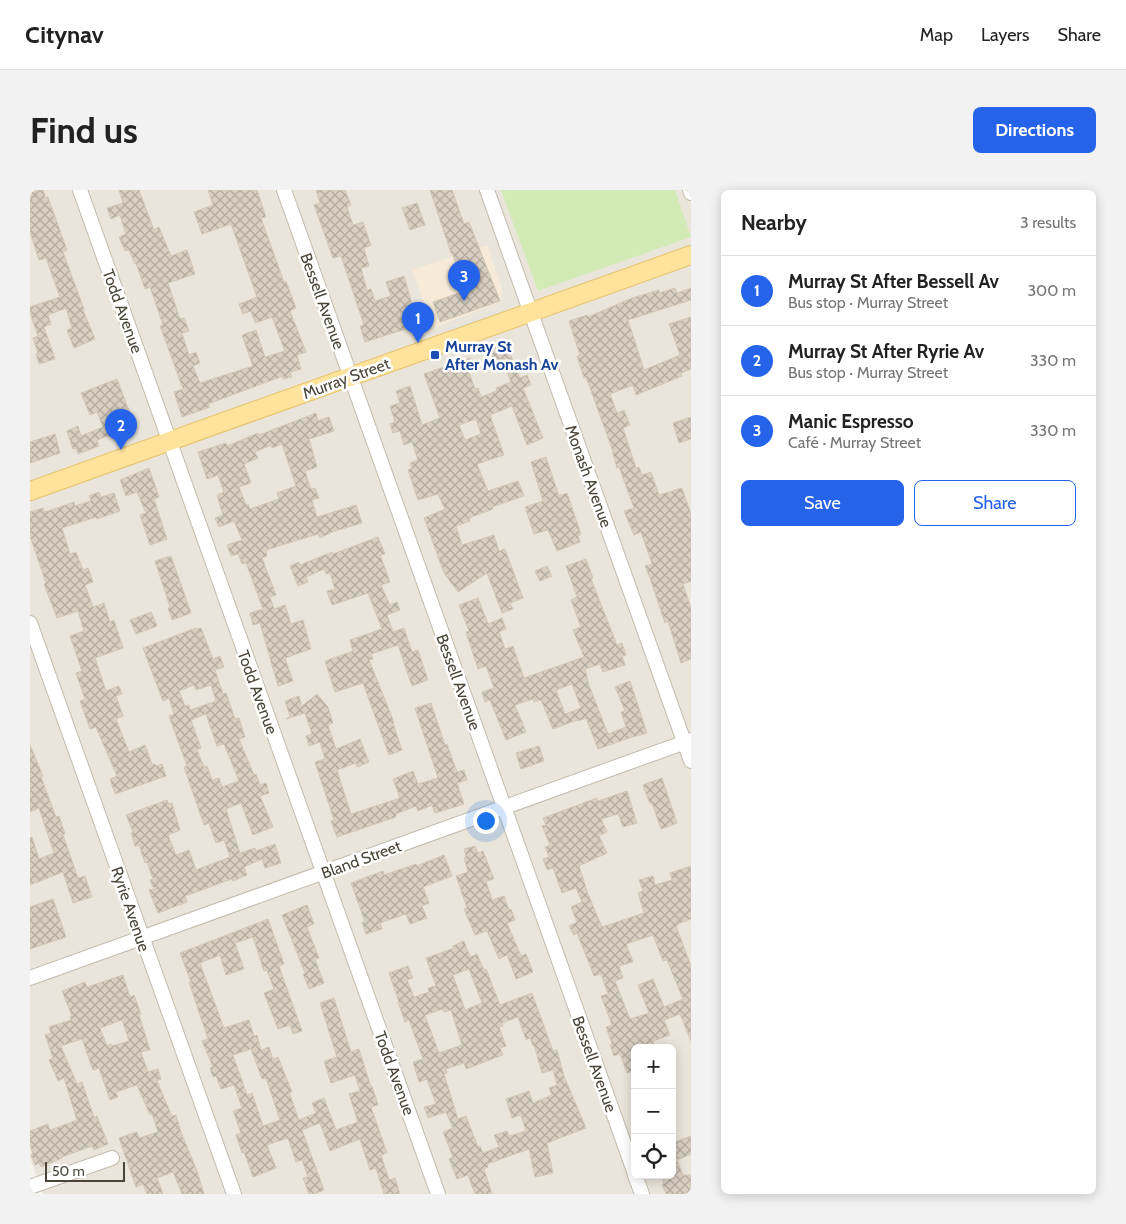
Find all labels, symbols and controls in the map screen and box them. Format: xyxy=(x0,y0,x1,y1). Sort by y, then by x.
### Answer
text: Citynav xyxy=(25,20,104,49)
text: Map xyxy=(920,24,953,46)
text: Layers xyxy=(981,24,1030,46)
text: Share xyxy=(1058,24,1101,46)
button: Directions xyxy=(973,107,1096,153)
text: Find us xyxy=(30,109,138,152)
text: Nearby xyxy=(741,210,807,235)
text: 3 results xyxy=(1020,213,1076,232)
street label: Bessell Avenue xyxy=(296,250,349,352)
pin: 3 xyxy=(448,260,480,301)
street label: Todd Avenue xyxy=(99,266,147,356)
text: Murray St After Bessell Av xyxy=(788,270,999,293)
text: 1 xyxy=(754,281,760,300)
text: 300 m xyxy=(1027,281,1076,300)
text: Bus stop · Murray Street xyxy=(788,293,948,312)
pin: 1 xyxy=(402,302,434,343)
place label: Murray St After Monash Av xyxy=(445,337,559,374)
text: Murray St After Ryrie Av xyxy=(788,340,984,363)
marker: Murray St After Monash Av xyxy=(429,349,441,361)
text: 2 xyxy=(753,351,761,370)
text: 330 m xyxy=(1030,351,1076,370)
street label: Murray Street xyxy=(300,354,393,403)
text: Bus stop · Murray Street xyxy=(788,363,948,382)
pin: 2 xyxy=(105,409,137,450)
text: Manic Espresso xyxy=(788,410,914,433)
text: 3 xyxy=(753,421,761,440)
text: 330 m xyxy=(1030,421,1076,440)
street label: Monash Avenue xyxy=(561,422,616,530)
text: Café · Murray Street xyxy=(788,433,921,452)
button: Save xyxy=(741,480,904,526)
button: Share xyxy=(914,480,1076,526)
street label: Bessell Avenue xyxy=(432,631,485,733)
street label: Todd Avenue xyxy=(234,647,282,737)
your location xyxy=(473,808,499,834)
street label: Bland Street xyxy=(319,836,404,883)
street label: Ryrie Avenue xyxy=(107,864,154,954)
street label: Bessell Avenue xyxy=(568,1013,621,1115)
street label: Todd Avenue xyxy=(371,1028,419,1118)
map controls xyxy=(631,1044,676,1179)
button: + xyxy=(631,1044,676,1089)
button: − xyxy=(631,1089,676,1134)
button: locate xyxy=(631,1134,676,1179)
scale bar xyxy=(45,1159,125,1182)
text: 50 m xyxy=(52,1162,85,1180)

